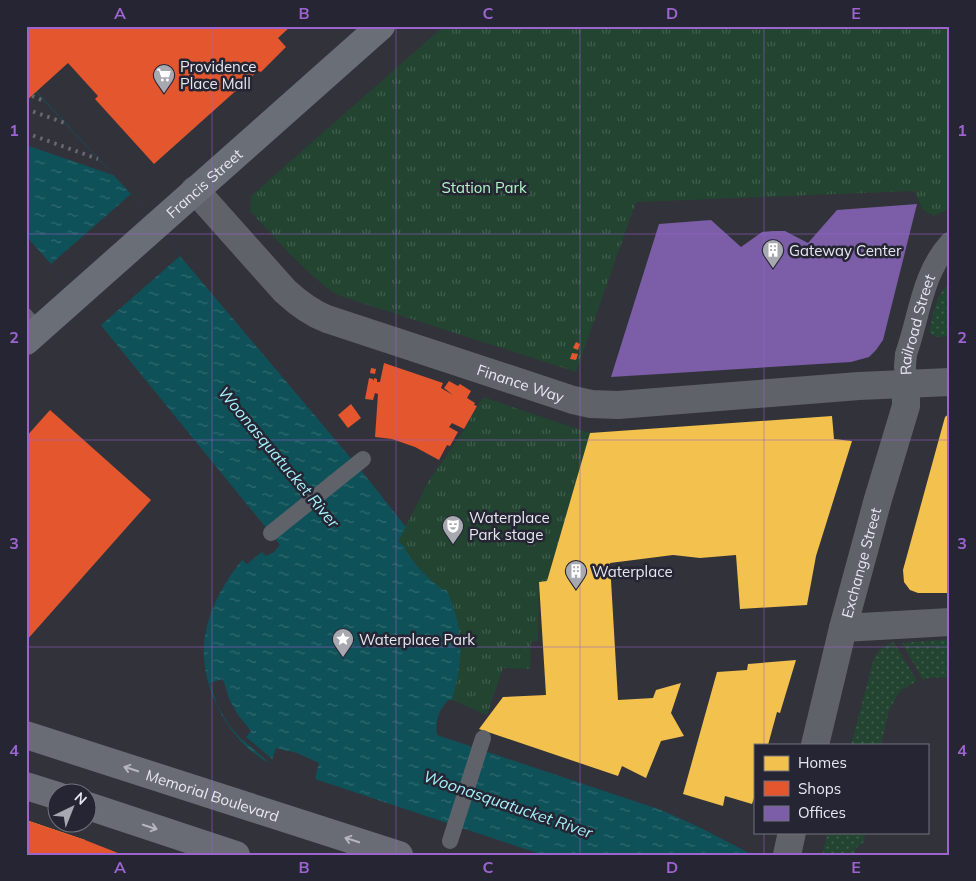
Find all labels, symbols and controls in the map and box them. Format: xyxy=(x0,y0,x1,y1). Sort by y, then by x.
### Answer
text: A xyxy=(114,3,126,23)
text: B xyxy=(298,3,310,23)
text: C xyxy=(483,3,494,23)
text: D xyxy=(666,3,678,23)
text: E xyxy=(851,3,861,23)
place label: Providence Place Mall xyxy=(180,57,256,93)
supermarket icon: Providence Place Mall xyxy=(152,63,176,94)
text: 1 xyxy=(9,120,19,140)
text: 1 xyxy=(957,120,967,140)
street label: Francis Street xyxy=(162,144,246,222)
park label: Station Park xyxy=(441,178,527,197)
building icon: Gateway Center xyxy=(761,238,785,269)
place label: Gateway Center xyxy=(789,241,902,260)
street label: Railroad Street xyxy=(895,271,939,376)
text: 2 xyxy=(9,327,19,347)
text: 2 xyxy=(957,327,967,347)
street label: Finance Way xyxy=(475,360,567,406)
water label: Woonasquatucket River xyxy=(214,383,344,532)
street label: Exchange Street xyxy=(837,505,885,620)
place label: Waterplace Park stage xyxy=(469,508,550,544)
theatre icon: Waterplace Park stage xyxy=(441,514,465,545)
text: 3 xyxy=(9,533,19,553)
text: 3 xyxy=(957,533,967,553)
building icon: Waterplace xyxy=(564,559,588,590)
place label: Waterplace xyxy=(592,562,673,581)
place icon: Waterplace Park xyxy=(331,627,355,658)
place label: Waterplace Park xyxy=(359,630,475,649)
text: 4 xyxy=(9,740,19,760)
text: 4 xyxy=(957,740,967,760)
legend xyxy=(754,744,928,834)
text: Homes xyxy=(798,753,847,772)
one-way arrow xyxy=(123,763,139,773)
street label: Memorial Boulevard xyxy=(144,765,281,825)
water label: Woonasquatucket River xyxy=(421,766,596,843)
text: Shops xyxy=(798,779,841,798)
north arrow xyxy=(48,784,98,834)
text: N xyxy=(71,788,91,809)
text: Offices xyxy=(798,803,846,822)
one-way arrow xyxy=(142,822,158,832)
one-way arrow xyxy=(345,834,361,844)
text: A xyxy=(114,857,126,877)
text: B xyxy=(298,857,310,877)
text: C xyxy=(483,857,494,877)
text: D xyxy=(666,857,678,877)
text: E xyxy=(851,857,861,877)

